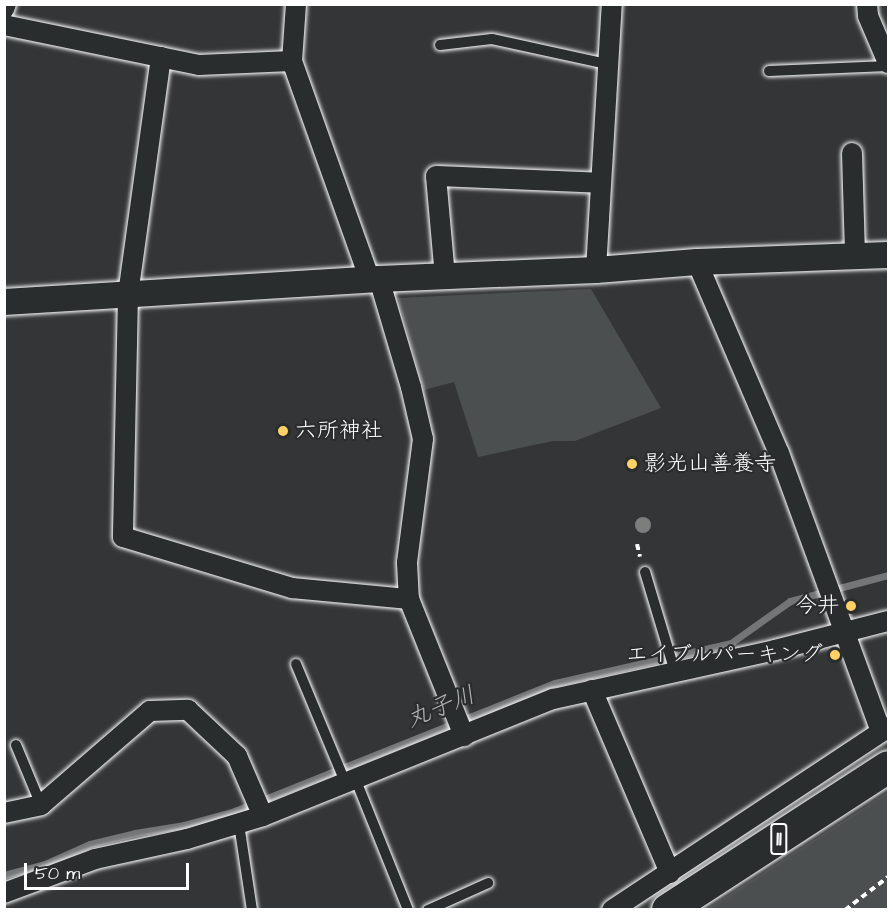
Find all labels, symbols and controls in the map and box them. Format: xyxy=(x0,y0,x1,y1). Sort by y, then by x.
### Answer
place label: 六所神社 xyxy=(295,418,383,444)
marker: 六所神社 xyxy=(276,424,290,438)
place label: 影光山善養寺 xyxy=(644,451,776,477)
marker: 影光山善養寺 xyxy=(625,457,639,471)
place label: 今井 xyxy=(795,593,839,619)
marker: 今井 xyxy=(844,599,858,613)
place label: エイブルパーキング xyxy=(625,642,823,668)
marker: エイブルパーキング xyxy=(828,648,842,662)
water label: 丸子川 xyxy=(402,681,480,735)
road number: 11 xyxy=(770,821,788,857)
scale bar xyxy=(27,851,192,889)
text: 50 m xyxy=(35,861,80,886)

